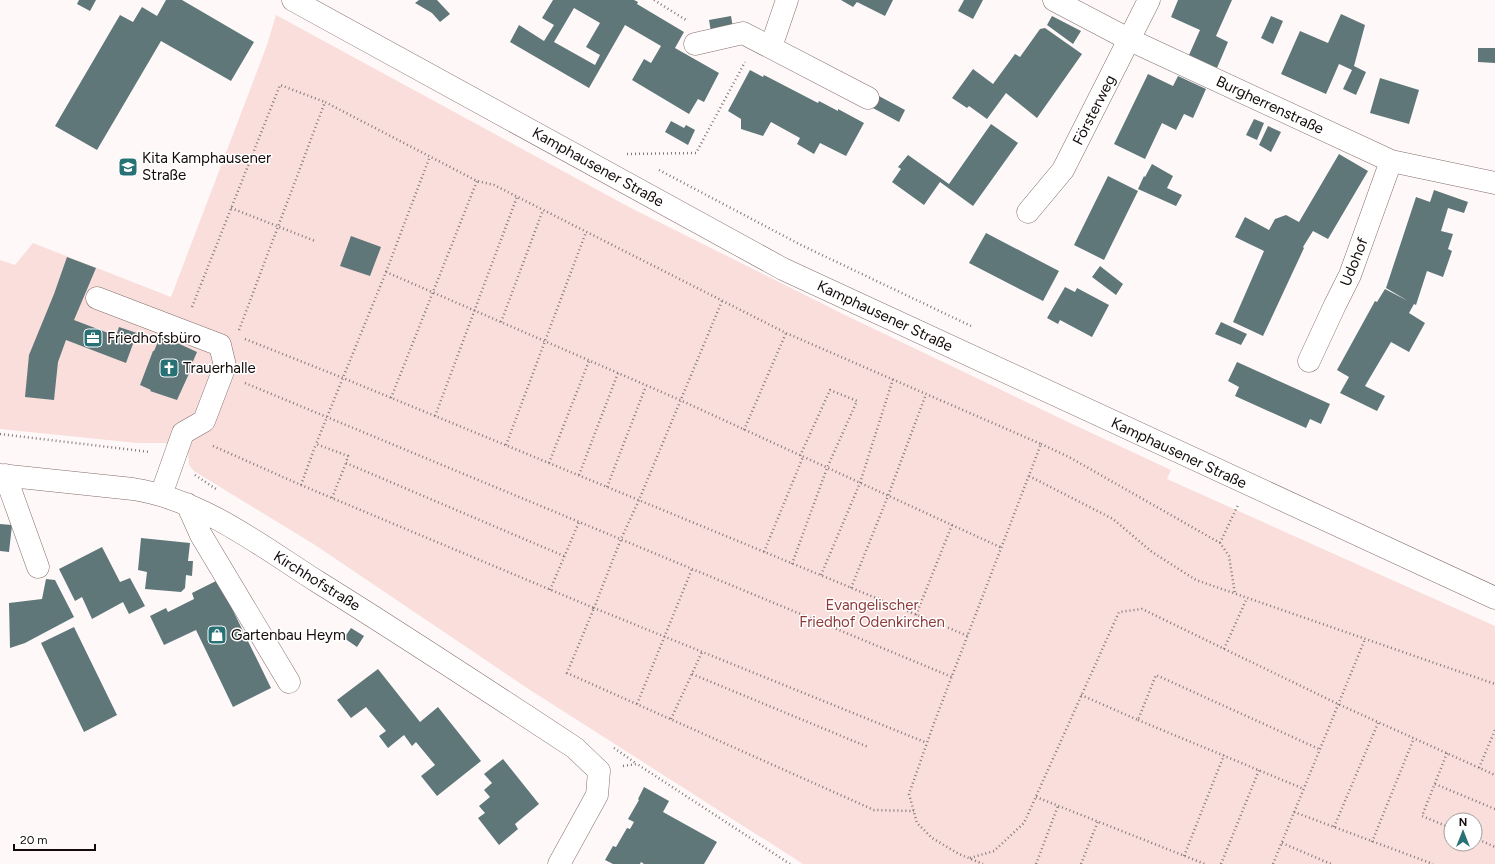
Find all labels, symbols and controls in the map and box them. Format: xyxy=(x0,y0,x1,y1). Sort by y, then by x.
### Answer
street label: Försterweg xyxy=(1069,72,1119,148)
street label: Burgherrenstraße xyxy=(1213,72,1327,138)
street label: Kamphausener Straße xyxy=(529,123,667,211)
place label: Kita Kamphausener Straße xyxy=(142,149,271,184)
school or university icon: Kita Kamphausener Straße xyxy=(117,156,139,178)
street label: Udohof xyxy=(1336,235,1372,289)
street label: Kamphausener Straße xyxy=(814,277,956,355)
office icon: Friedhofsbüro xyxy=(82,327,104,349)
place label: Friedhofsbüro xyxy=(107,329,201,347)
church icon: Trauerhalle xyxy=(158,357,180,379)
place label: Trauerhalle xyxy=(183,359,256,377)
street label: Kamphausener Straße xyxy=(1108,414,1250,492)
street label: Kirchhofstraße xyxy=(270,547,364,615)
park label: Evangelischer Friedhof Odenkirchen xyxy=(799,596,945,631)
shop icon: Gartenbau Heym xyxy=(206,624,228,646)
place label: Gartenbau Heym xyxy=(231,626,346,644)
north arrow xyxy=(1443,812,1483,852)
text: N xyxy=(1459,816,1467,829)
scale bar xyxy=(14,826,95,852)
text: 20 m xyxy=(20,833,48,847)

